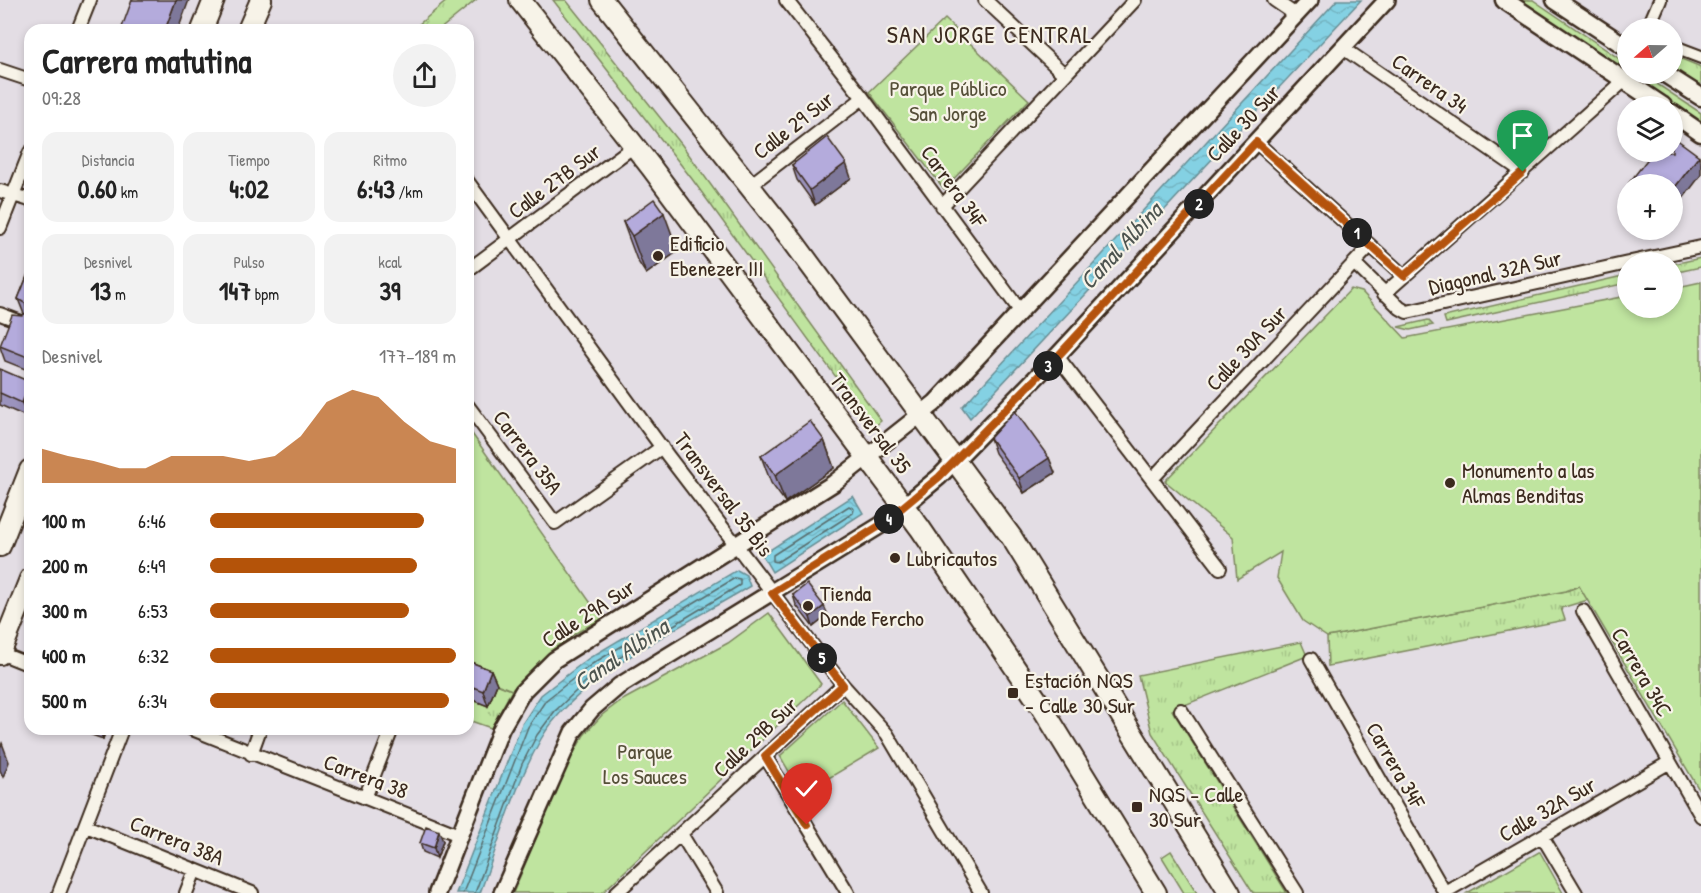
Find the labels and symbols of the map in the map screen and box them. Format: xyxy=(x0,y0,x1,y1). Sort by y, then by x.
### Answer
district label: SAN JORGE CENTRAL xyxy=(887,18,1093,50)
north arrow xyxy=(1617,18,1683,84)
street label: Carrera 34 xyxy=(1386,46,1474,120)
park label: Parque Público San Jorge xyxy=(889,73,1007,128)
street label: Calle 30 Sur xyxy=(1199,77,1287,168)
street label: Calle 29 Sur xyxy=(746,84,840,166)
pin xyxy=(1497,110,1548,172)
street label: Calle 27B Sur xyxy=(502,136,607,226)
street label: Carrera 34F xyxy=(914,139,994,234)
pin: 2 xyxy=(1184,189,1214,219)
water label: Canal Albina xyxy=(1072,193,1171,296)
pin: 1 xyxy=(1342,218,1372,248)
place label: Edificio Ebenezer III xyxy=(670,228,763,283)
street label: Diagonal 32A Sur xyxy=(1426,242,1565,302)
marker: Edificio Ebenezer III xyxy=(651,249,665,263)
street label: Calle 30A Sur xyxy=(1199,298,1294,397)
pin: 3 xyxy=(1033,351,1063,381)
street label: Transversal 35 xyxy=(823,366,919,480)
street label: Carrera 35A xyxy=(486,404,570,501)
street label: Transversal 35 Bis xyxy=(667,426,781,562)
place label: Monumento a las Almas Benditas xyxy=(1462,455,1595,510)
marker: Monumento a las Almas Benditas xyxy=(1443,476,1457,490)
pin: 4 xyxy=(874,504,904,534)
place label: Lubricautos xyxy=(907,543,997,573)
marker: Lubricautos xyxy=(888,551,902,565)
street label: Calle 29A Sur xyxy=(536,571,641,654)
place label: Tienda Donde Fercho xyxy=(820,578,924,633)
marker: Tienda Donde Fercho xyxy=(801,599,815,613)
water label: Canal Albina xyxy=(567,609,676,698)
street label: Carrera 34C xyxy=(1604,622,1680,722)
pin: 5 xyxy=(807,643,837,673)
place label: Estación NQS - Calle 30 Sur xyxy=(1025,665,1136,720)
marker: Estación NQS - Calle 30 Sur xyxy=(1006,686,1020,700)
street label: Calle 29B Sur xyxy=(706,690,804,784)
street label: Carrera 34F xyxy=(1359,716,1433,814)
park label: Parque Los Sauces xyxy=(603,736,687,791)
street label: Carrera 38 xyxy=(320,746,412,806)
pin xyxy=(781,763,832,825)
street label: Calle 32A Sur xyxy=(1493,769,1601,849)
place label: NQS - Calle 30 Sur xyxy=(1149,779,1243,834)
marker: NQS - Calle 30 Sur xyxy=(1130,800,1144,814)
street label: Carrera 38A xyxy=(126,808,229,872)

